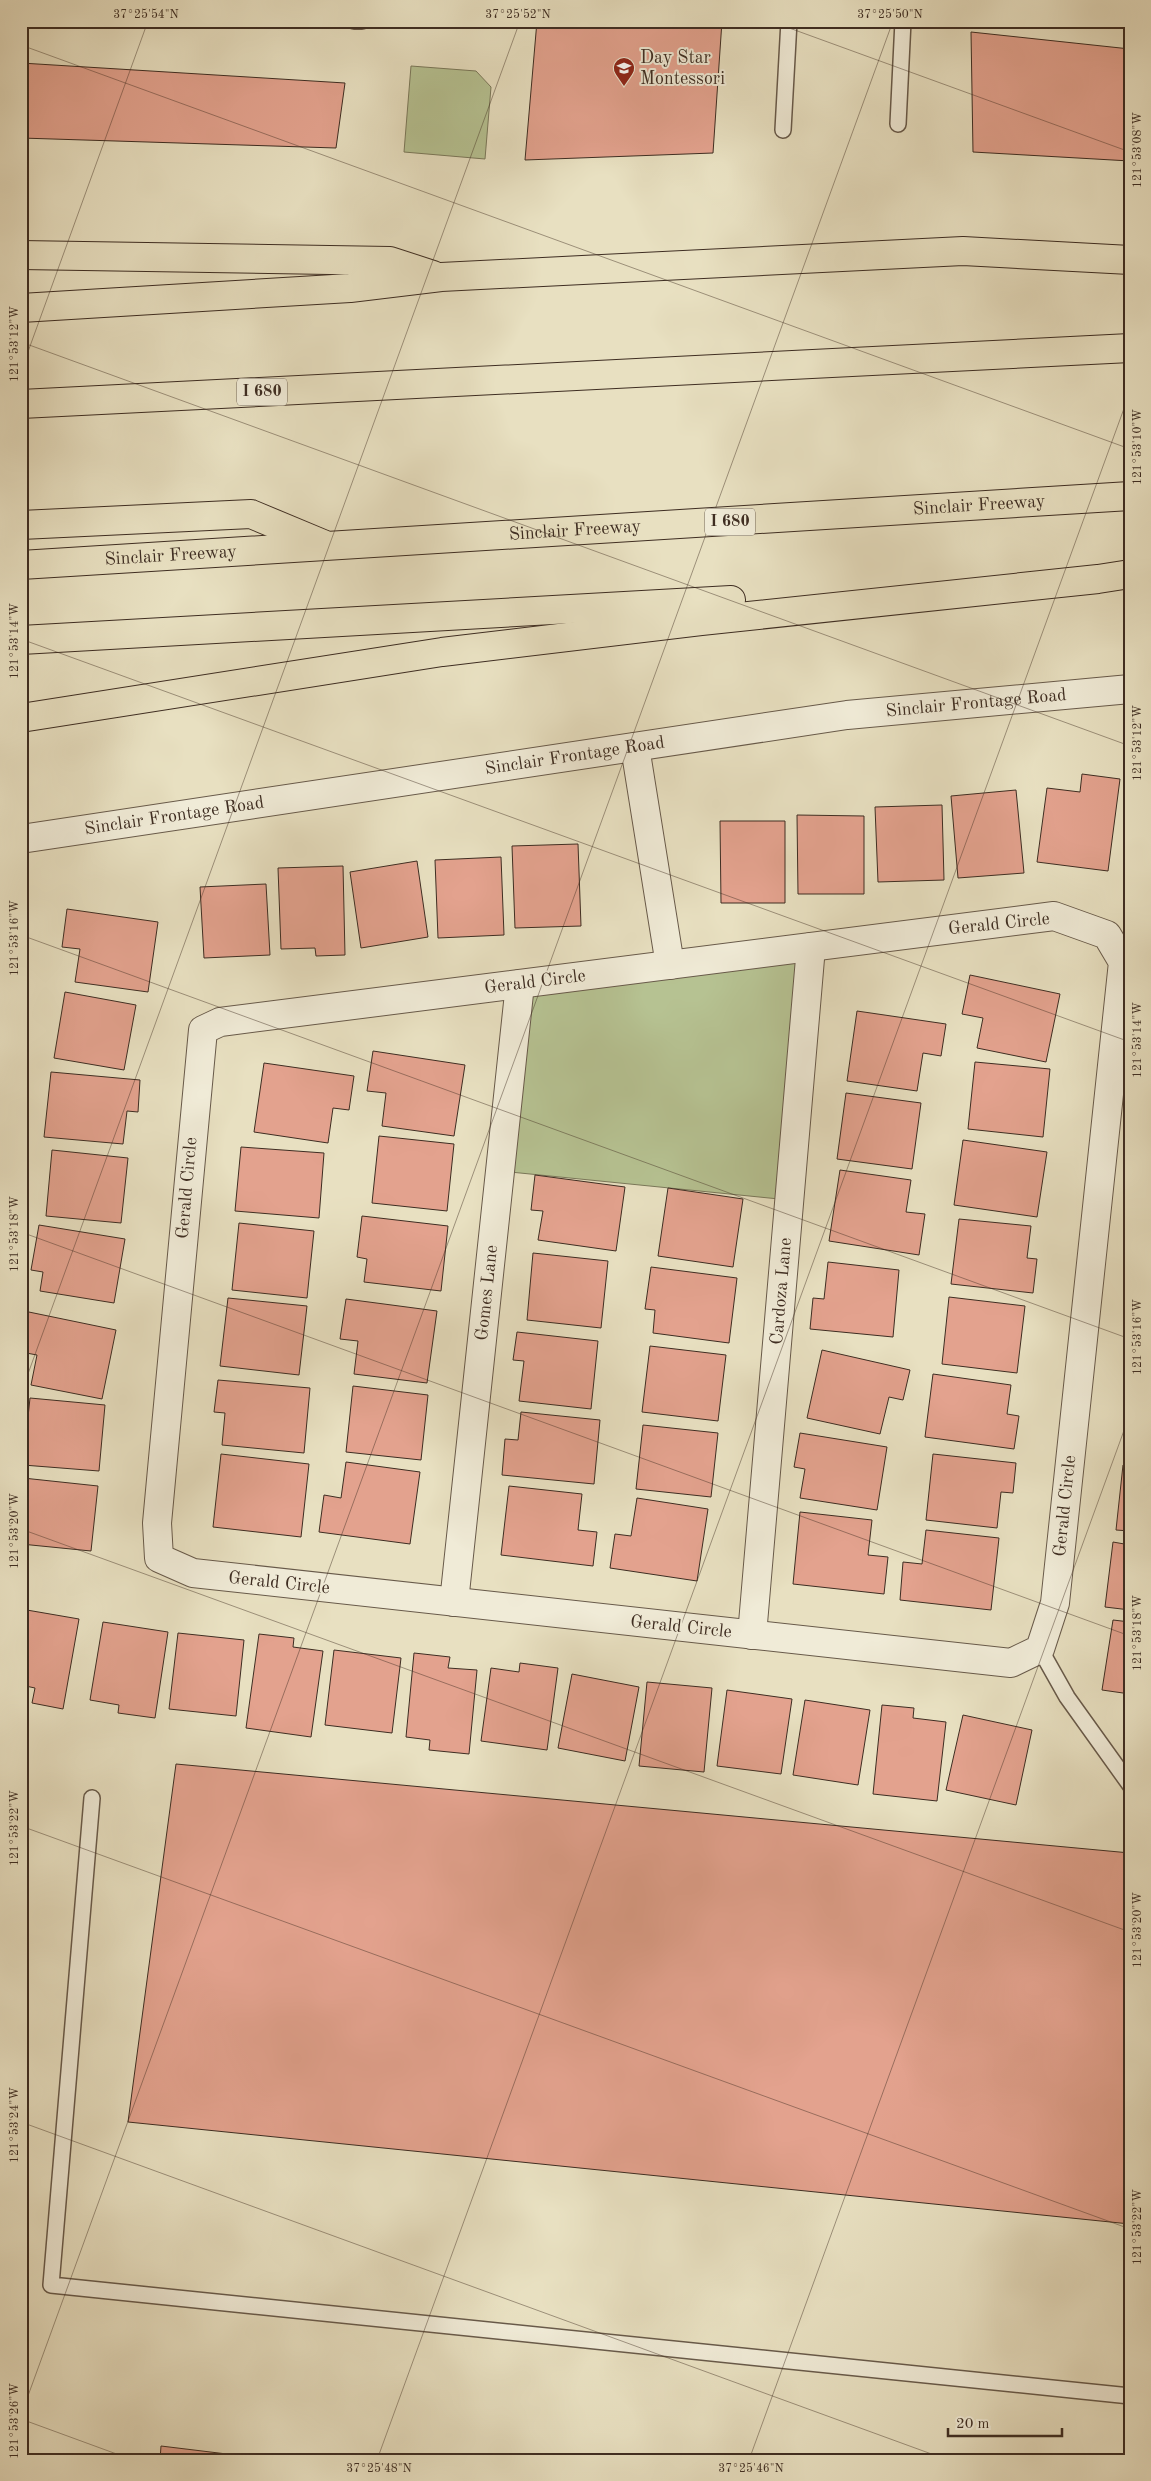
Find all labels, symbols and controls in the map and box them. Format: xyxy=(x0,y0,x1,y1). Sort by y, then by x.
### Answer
text: 37°25'54"N xyxy=(113,8,179,21)
text: 37°25'52"N xyxy=(485,8,551,21)
text: 37°25'50"N xyxy=(857,8,923,21)
place label: Day Star Montessori xyxy=(640,49,725,88)
school or university icon: Day Star Montessori xyxy=(612,56,636,87)
text: 121°53'08"W xyxy=(1131,112,1144,188)
text: 121°53'12"W xyxy=(8,306,21,382)
road number: I 680 xyxy=(237,378,287,406)
text: 121°53'10"W xyxy=(1131,409,1144,485)
street label: Sinclair Freeway xyxy=(913,492,1046,518)
road number: I 680 xyxy=(705,508,755,536)
street label: Sinclair Freeway xyxy=(508,517,642,544)
street label: Sinclair Freeway xyxy=(104,543,238,569)
text: 121°53'14"W xyxy=(8,603,21,679)
street label: Sinclair Frontage Road xyxy=(885,686,1067,720)
text: 121°53'12"W xyxy=(1131,705,1144,781)
street label: Sinclair Frontage Road xyxy=(484,733,666,778)
street label: Sinclair Frontage Road xyxy=(83,794,265,838)
text: 121°53'16"W xyxy=(8,900,21,976)
street label: Gerald Circle xyxy=(947,910,1051,938)
street label: Gerald Circle xyxy=(483,967,587,997)
text: 121°53'14"W xyxy=(1131,1002,1144,1078)
street label: Gerald Circle xyxy=(174,1136,200,1240)
text: 121°53'18"W xyxy=(8,1196,21,1272)
street label: Cardoza Lane xyxy=(768,1237,795,1346)
street label: Gomes Lane xyxy=(473,1244,501,1342)
text: 121°53'16"W xyxy=(1131,1299,1144,1375)
street label: Gerald Circle xyxy=(1051,1454,1079,1558)
text: 121°53'20"W xyxy=(8,1493,21,1569)
street label: Gerald Circle xyxy=(227,1569,331,1597)
text: 121°53'18"W xyxy=(1131,1595,1144,1671)
street label: Gerald Circle xyxy=(629,1613,733,1641)
text: 121°53'22"W xyxy=(8,1790,21,1866)
text: 121°53'20"W xyxy=(1131,1892,1144,1968)
text: 121°53'24"W xyxy=(8,2087,21,2163)
text: 121°53'22"W xyxy=(1131,2189,1144,2265)
text: 121°53'26"W xyxy=(8,2383,21,2459)
scale bar xyxy=(948,2406,1062,2438)
text: 20 m xyxy=(956,2417,990,2432)
text: 37°25'48"N xyxy=(346,2462,412,2475)
text: 37°25'46"N xyxy=(718,2462,784,2475)

